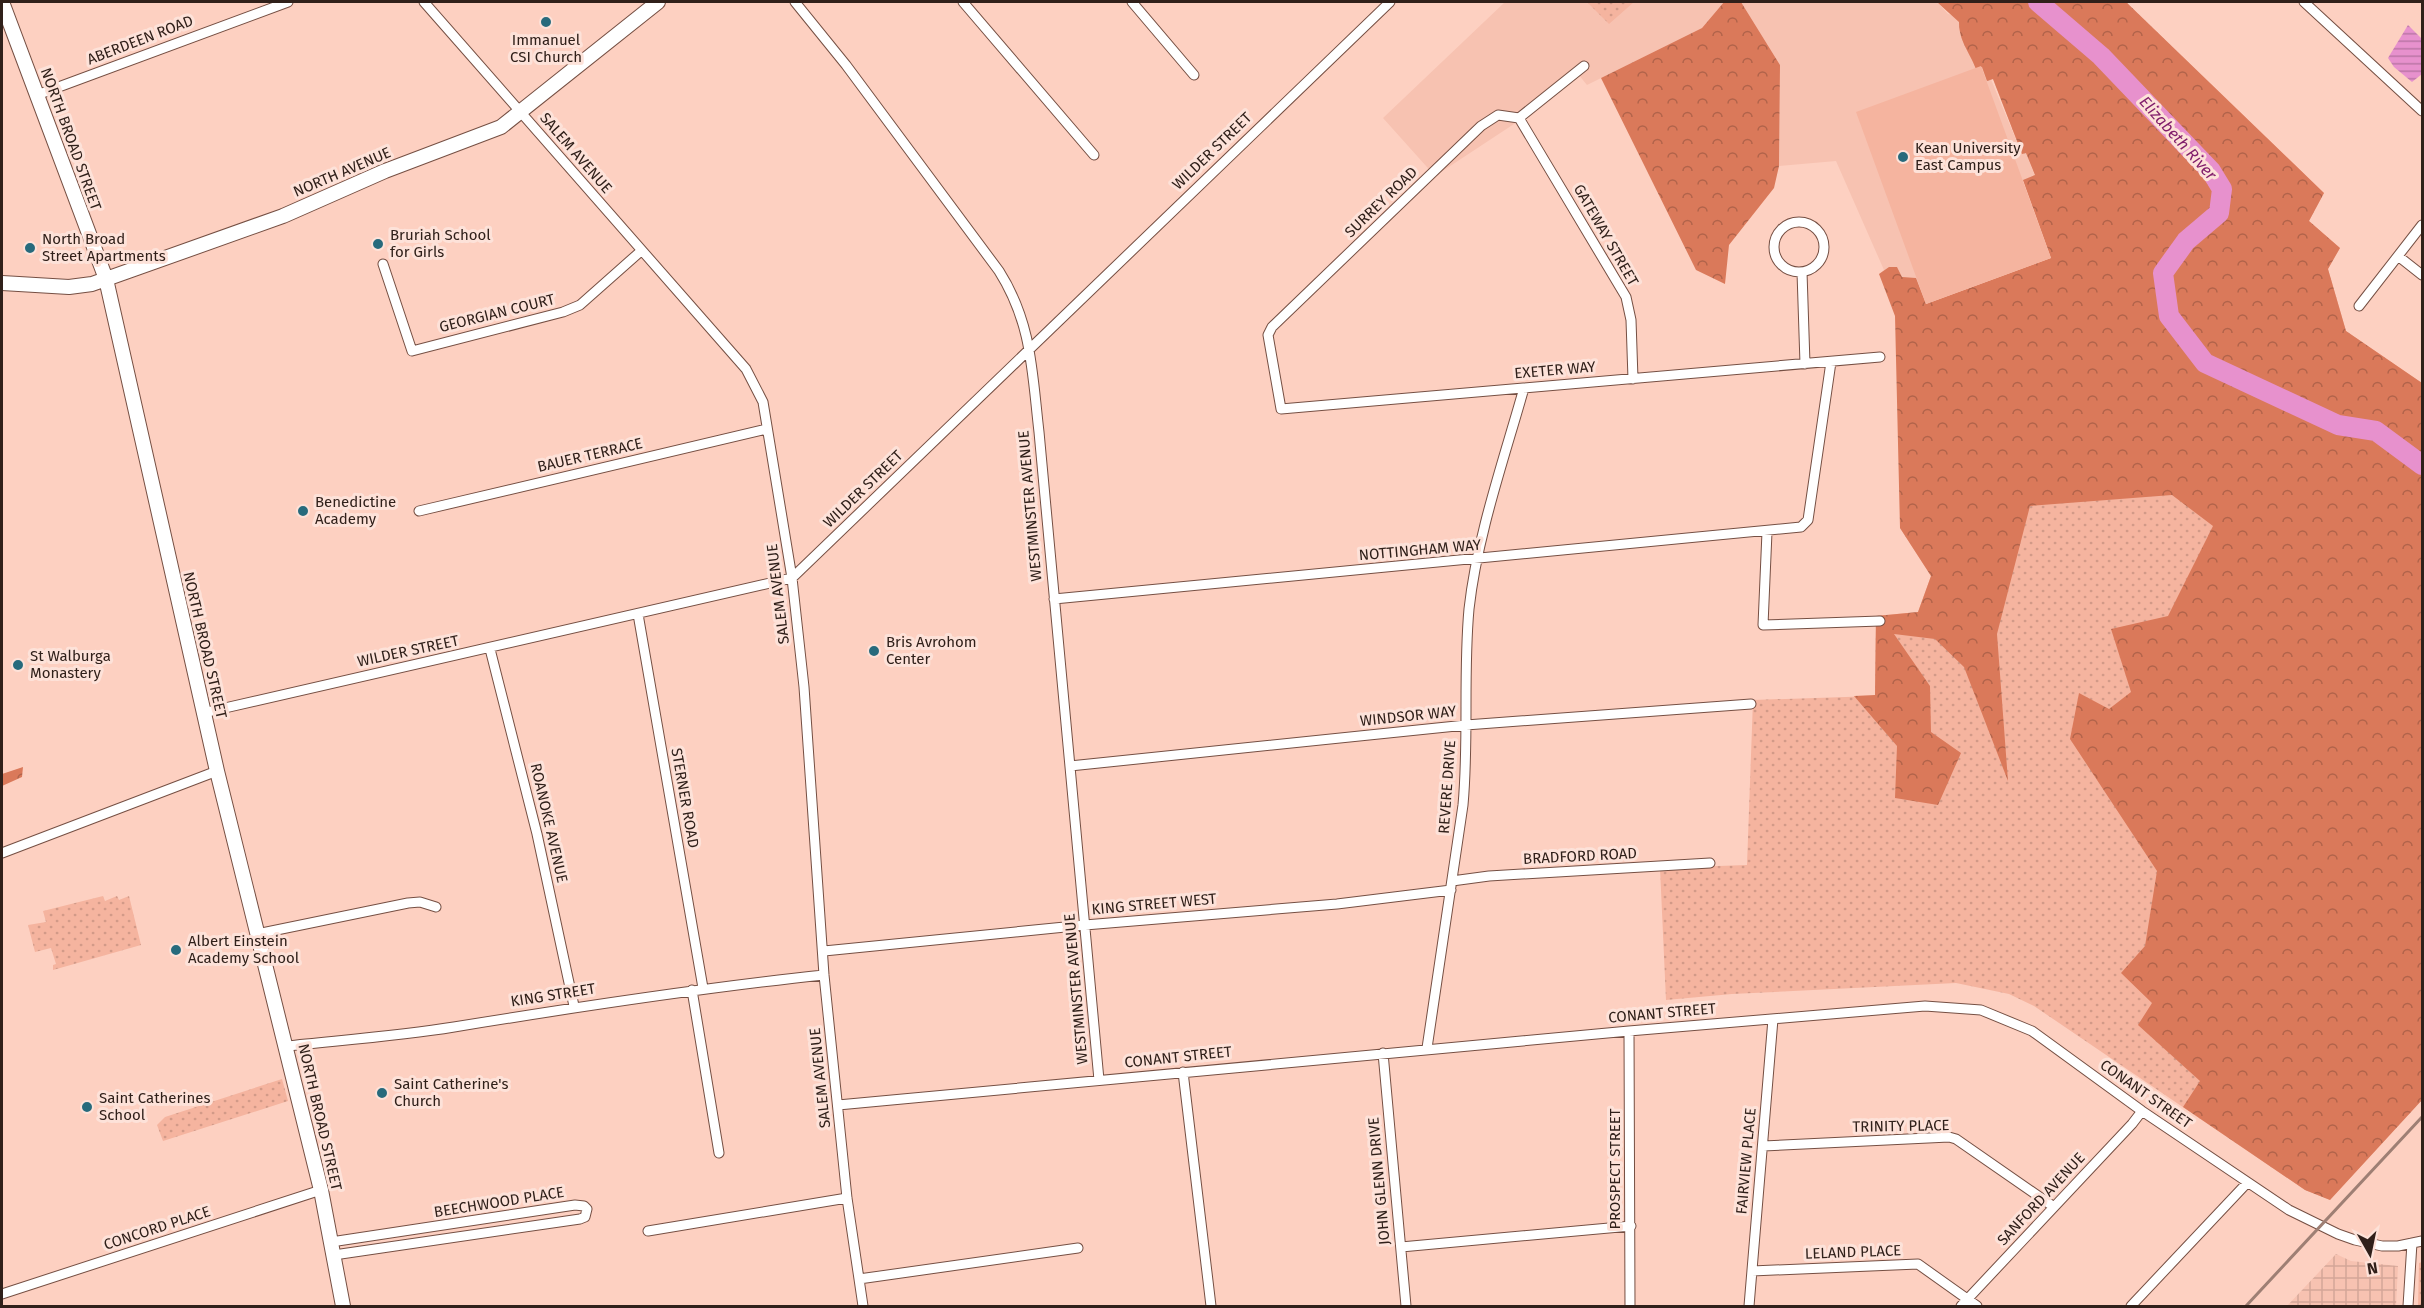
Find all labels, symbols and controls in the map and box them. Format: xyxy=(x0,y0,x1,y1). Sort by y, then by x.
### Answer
street label: ABERDEEN ROAD xyxy=(84,11,196,69)
marker: Immanuel CSI Church xyxy=(539,15,553,29)
place label: Immanuel CSI Church xyxy=(510,31,582,66)
street label: NORTH BROAD STREET xyxy=(37,65,105,213)
water label: Elizabeth River xyxy=(2135,92,2221,184)
street label: WILDER STREET xyxy=(1169,108,1256,193)
street label: SALEM AVENUE xyxy=(536,109,616,197)
place label: Kean University East Campus xyxy=(1915,139,2021,174)
street label: NORTH AVENUE xyxy=(290,143,394,201)
marker: Kean University East Campus xyxy=(1896,150,1910,164)
street label: SURREY ROAD xyxy=(1341,163,1421,241)
street label: GATEWAY STREET xyxy=(1570,181,1642,289)
place label: Bruriah School for Girls xyxy=(390,226,491,261)
place label: North Broad Street Apartments xyxy=(42,230,166,265)
marker: Bruriah School for Girls xyxy=(371,237,385,251)
marker: North Broad Street Apartments xyxy=(23,241,37,255)
street label: GEORGIAN COURT xyxy=(437,290,557,336)
street label: EXETER WAY xyxy=(1514,357,1597,383)
street label: WESTMINSTER AVENUE xyxy=(1014,430,1046,582)
street label: BAUER TERRACE xyxy=(536,434,644,476)
street label: WILDER STREET xyxy=(820,446,907,531)
place label: Benedictine Academy xyxy=(315,493,396,528)
marker: Benedictine Academy xyxy=(296,504,310,518)
street label: NOTTINGHAM WAY xyxy=(1358,536,1483,564)
street label: SALEM AVENUE xyxy=(763,543,793,645)
street label: NORTH BROAD STREET xyxy=(179,570,231,720)
street label: WILDER STREET xyxy=(356,631,461,671)
place label: Bris Avrohom Center xyxy=(886,633,977,668)
marker: Bris Avrohom Center xyxy=(867,644,881,658)
place label: St Walburga Monastery xyxy=(30,647,111,682)
marker: St Walburga Monastery xyxy=(11,658,25,672)
street label: WINDSOR WAY xyxy=(1359,702,1458,730)
street label: REVERE DRIVE xyxy=(1435,739,1459,835)
street label: STERNER ROAD xyxy=(667,746,703,850)
street label: ROANOKE AVENUE xyxy=(526,761,572,885)
street label: BRADFORD ROAD xyxy=(1523,844,1637,868)
street label: KING STREET WEST xyxy=(1091,890,1217,918)
street label: WESTMINSTER AVENUE xyxy=(1060,913,1092,1065)
place label: Albert Einstein Academy School xyxy=(188,932,300,967)
marker: Albert Einstein Academy School xyxy=(169,943,183,957)
street label: KING STREET xyxy=(509,979,597,1011)
street label: CONANT STREET xyxy=(1608,999,1717,1027)
street label: SALEM AVENUE xyxy=(806,1027,834,1129)
street label: NORTH BROAD STREET xyxy=(294,1042,346,1192)
street label: CONANT STREET xyxy=(1123,1042,1233,1072)
street label: CONANT STREET xyxy=(2097,1056,2196,1132)
place label: Saint Catherine's Church xyxy=(394,1075,509,1110)
marker: Saint Catherine's Church xyxy=(375,1086,389,1100)
place label: Saint Catherines School xyxy=(99,1089,211,1124)
marker: Saint Catherines School xyxy=(80,1100,94,1114)
street label: FAIRVIEW PLACE xyxy=(1732,1107,1760,1215)
street label: PROSPECT STREET xyxy=(1606,1108,1624,1230)
street label: JOHN GLENN DRIVE xyxy=(1364,1116,1394,1246)
street label: TRINITY PLACE xyxy=(1852,1116,1950,1136)
street label: SANFORD AVENUE xyxy=(1993,1149,2089,1249)
street label: BEECHWOOD PLACE xyxy=(433,1183,565,1221)
street label: CONCORD PLACE xyxy=(101,1202,213,1254)
north arrow xyxy=(2340,1224,2400,1284)
street label: LELAND PLACE xyxy=(1804,1241,1902,1263)
text: N xyxy=(2366,1258,2379,1279)

